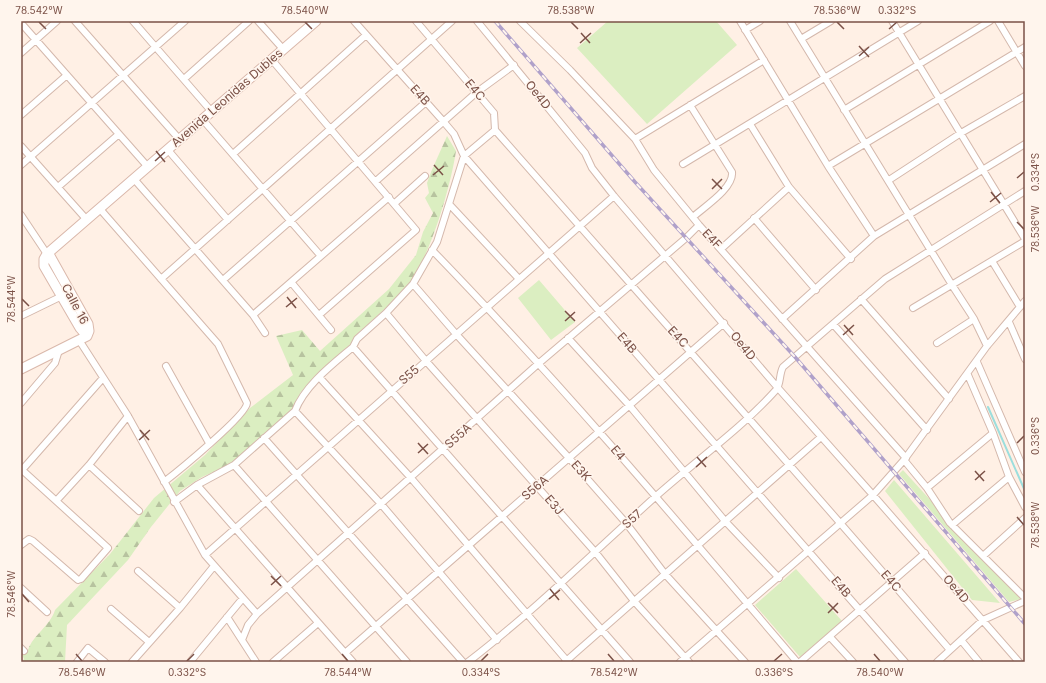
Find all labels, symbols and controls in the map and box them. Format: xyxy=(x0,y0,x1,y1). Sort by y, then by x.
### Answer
text: 78.542°W xyxy=(15,4,63,16)
text: 78.540°W xyxy=(281,4,329,16)
text: 78.538°W xyxy=(548,4,595,16)
text: 78.536°W xyxy=(813,4,861,16)
text: 0.332°S xyxy=(878,4,916,16)
street label: Avenida Leonidas Dubles xyxy=(168,45,285,150)
street label: E4C xyxy=(462,76,489,104)
street label: Oe4D xyxy=(522,77,554,112)
street label: E4B xyxy=(407,81,434,108)
text: 0.334°S xyxy=(1029,153,1041,191)
text: 78.536°W xyxy=(1029,205,1041,253)
street label: E4F xyxy=(699,225,725,252)
text: 78.544°W xyxy=(5,275,17,323)
street label: Calle 16 xyxy=(58,281,92,327)
street label: E4C xyxy=(665,323,692,351)
street label: Oe4D xyxy=(727,328,759,363)
street label: E4B xyxy=(614,329,641,356)
street label: S55 xyxy=(395,362,422,388)
text: 0.336°S xyxy=(1029,417,1041,455)
street label: S55A xyxy=(441,420,474,451)
street label: E4 xyxy=(608,442,629,463)
street label: E3K xyxy=(568,457,594,484)
street label: S56A xyxy=(518,472,551,503)
street label: E3J xyxy=(542,492,567,518)
text: 78.538°W xyxy=(1029,501,1041,548)
street label: S57 xyxy=(619,506,645,532)
street label: E4C xyxy=(878,567,905,595)
text: 78.546°W xyxy=(5,570,17,618)
street label: Oe4D xyxy=(940,571,973,606)
street label: E4B xyxy=(828,573,855,600)
text: 78.546°W xyxy=(58,666,106,678)
text: 0.332°S xyxy=(168,666,206,678)
text: 78.544°W xyxy=(324,666,372,678)
text: 0.334°S xyxy=(462,666,500,678)
text: 78.542°W xyxy=(590,666,638,678)
text: 0.336°S xyxy=(755,666,793,678)
text: 78.540°W xyxy=(856,666,904,678)

